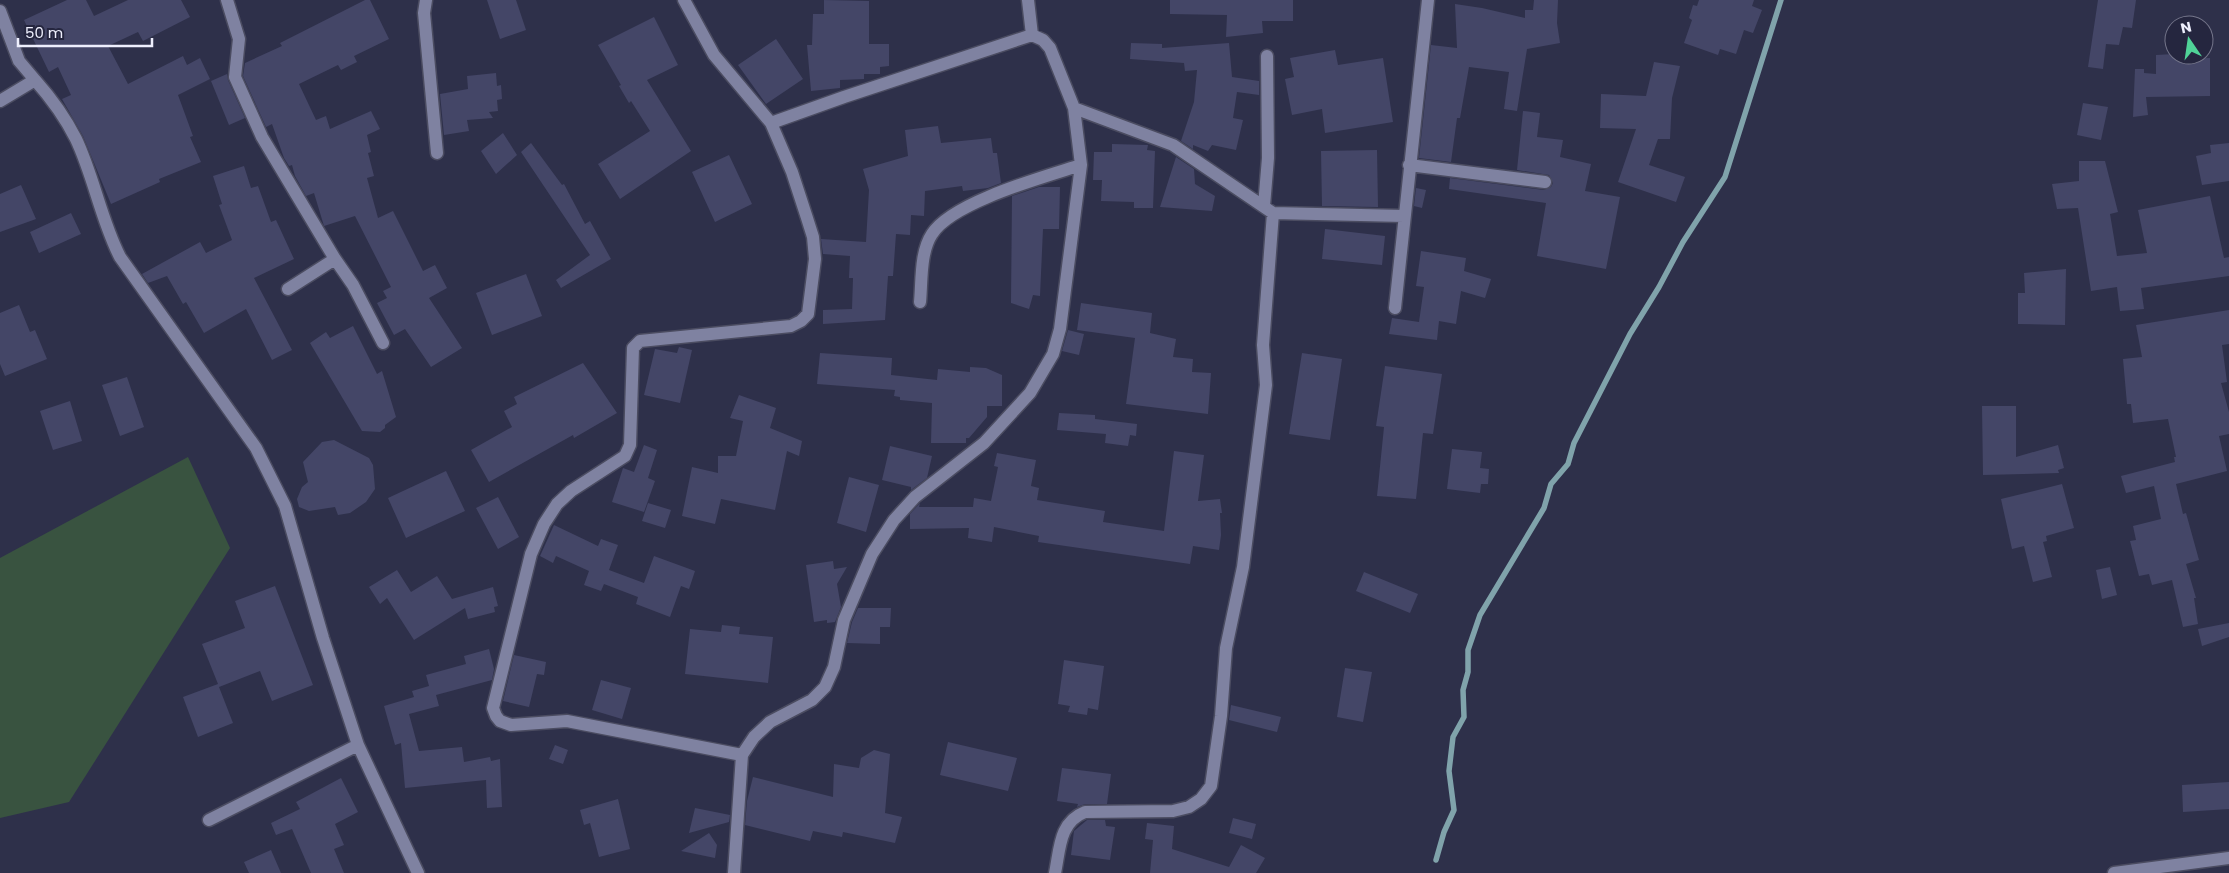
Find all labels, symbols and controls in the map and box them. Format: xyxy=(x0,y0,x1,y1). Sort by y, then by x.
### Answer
scale bar xyxy=(18,15,151,47)
north arrow xyxy=(2164,15,2214,65)
text: N xyxy=(2179,16,2193,38)
text: 50 m xyxy=(25,22,63,43)

